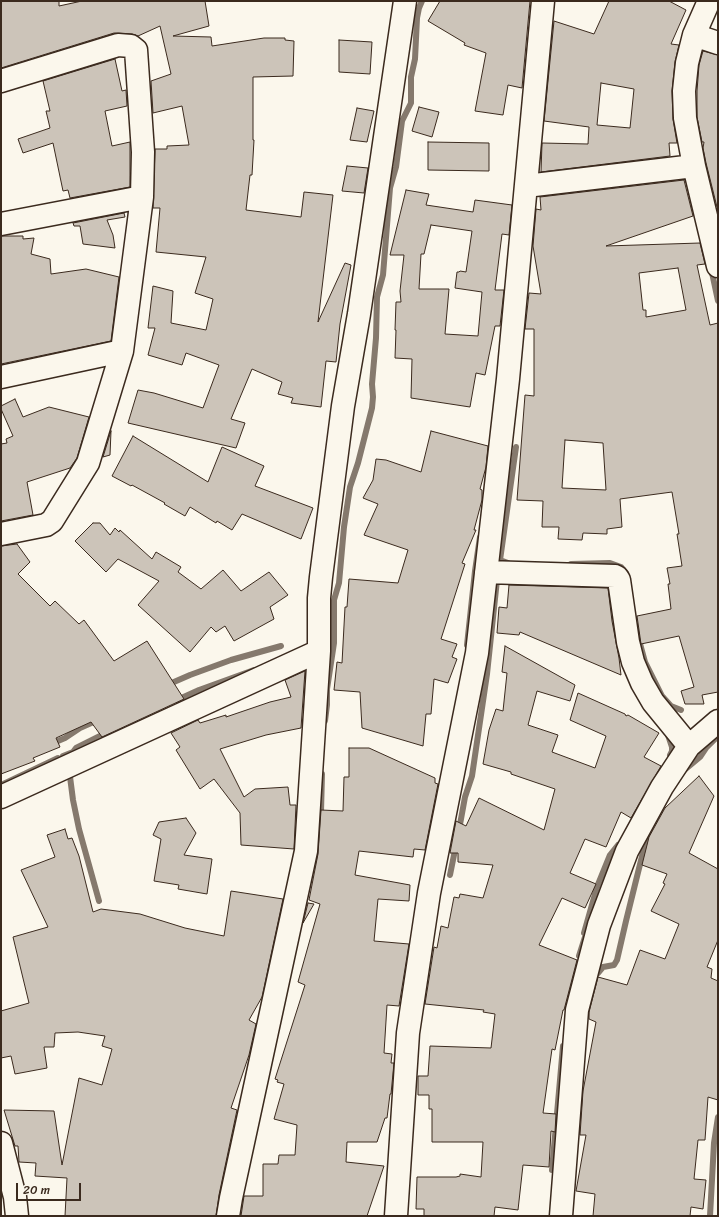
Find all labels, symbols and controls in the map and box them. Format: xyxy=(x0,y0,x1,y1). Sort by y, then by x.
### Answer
scale bar xyxy=(18,1175,83,1201)
text: 20 m xyxy=(23,1179,50,1201)

